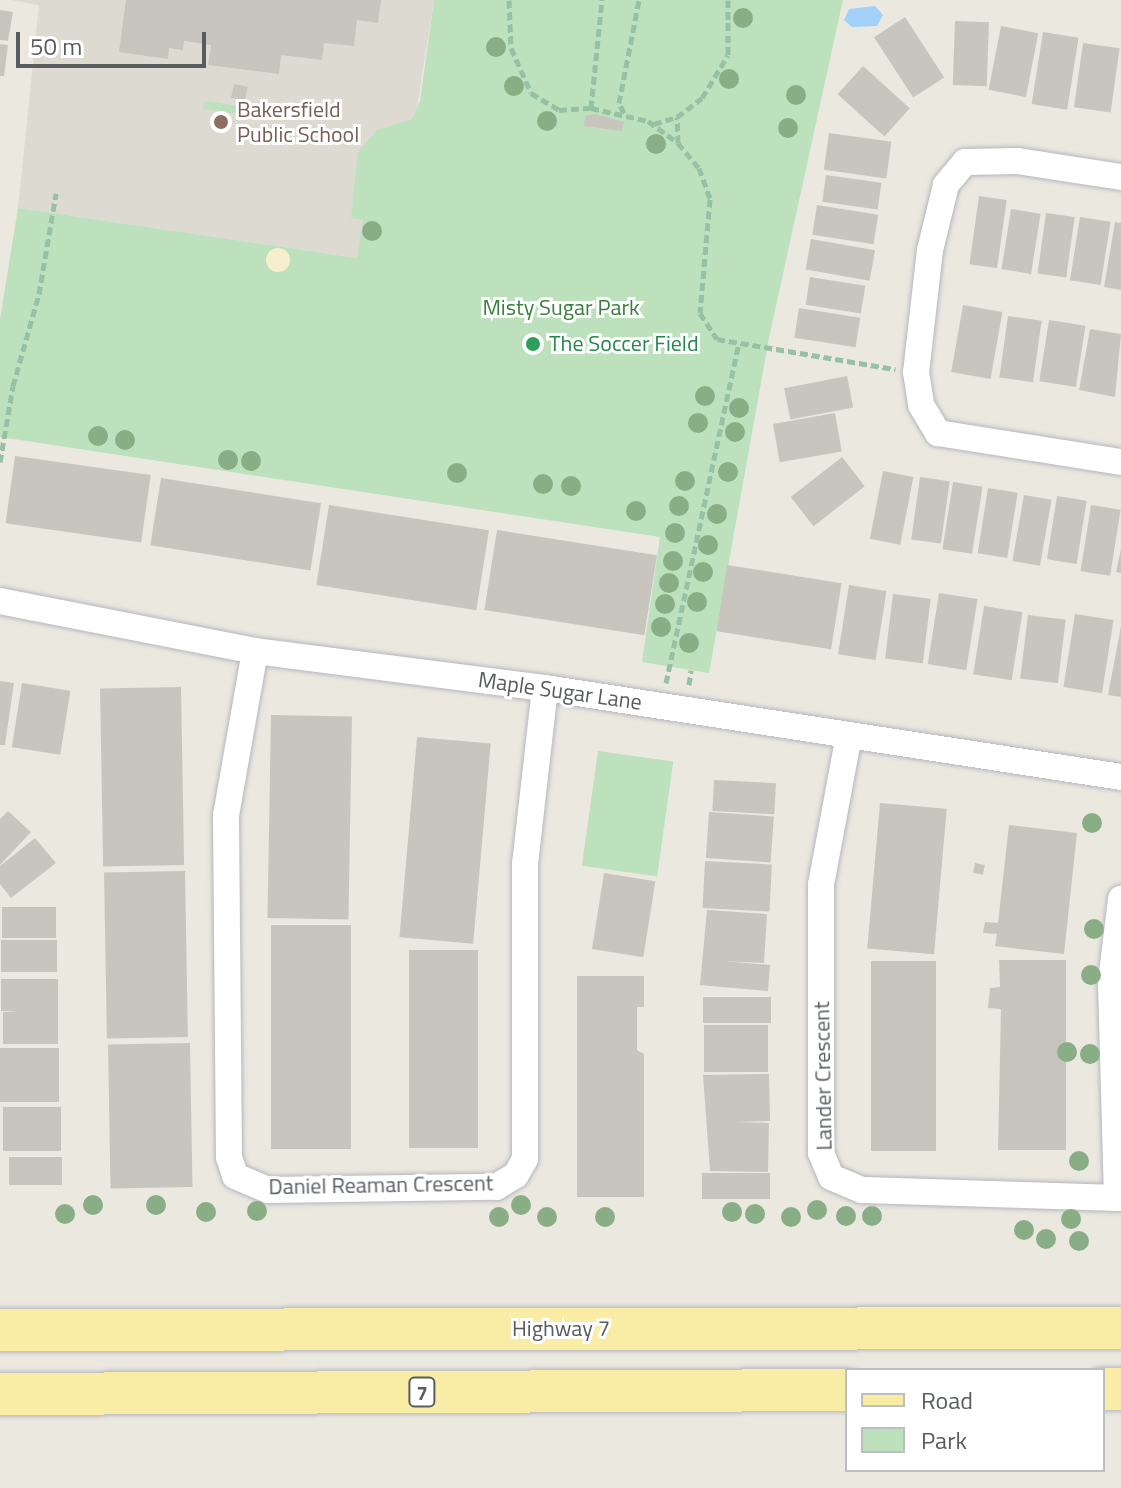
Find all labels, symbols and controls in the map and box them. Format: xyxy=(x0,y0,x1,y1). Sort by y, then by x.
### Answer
scale bar xyxy=(20,16,210,66)
text: 50 m xyxy=(30,28,82,64)
place label: Bakersfield Public School xyxy=(237,96,359,148)
marker: Bakersfield Public School xyxy=(212,113,230,131)
park label: Misty Sugar Park xyxy=(482,295,640,321)
place label: The Soccer Field xyxy=(549,331,699,357)
marker: The Soccer Field xyxy=(524,335,542,353)
street label: Maple Sugar Lane xyxy=(476,666,644,716)
street label: Lander Crescent xyxy=(808,1001,838,1151)
street label: Daniel Reaman Crescent xyxy=(268,1170,494,1200)
street label: Highway 7 xyxy=(512,1316,610,1342)
legend xyxy=(845,1368,1105,1472)
road number: 7 xyxy=(408,1376,436,1408)
text: Road xyxy=(921,1382,973,1418)
text: Park xyxy=(921,1422,967,1458)

